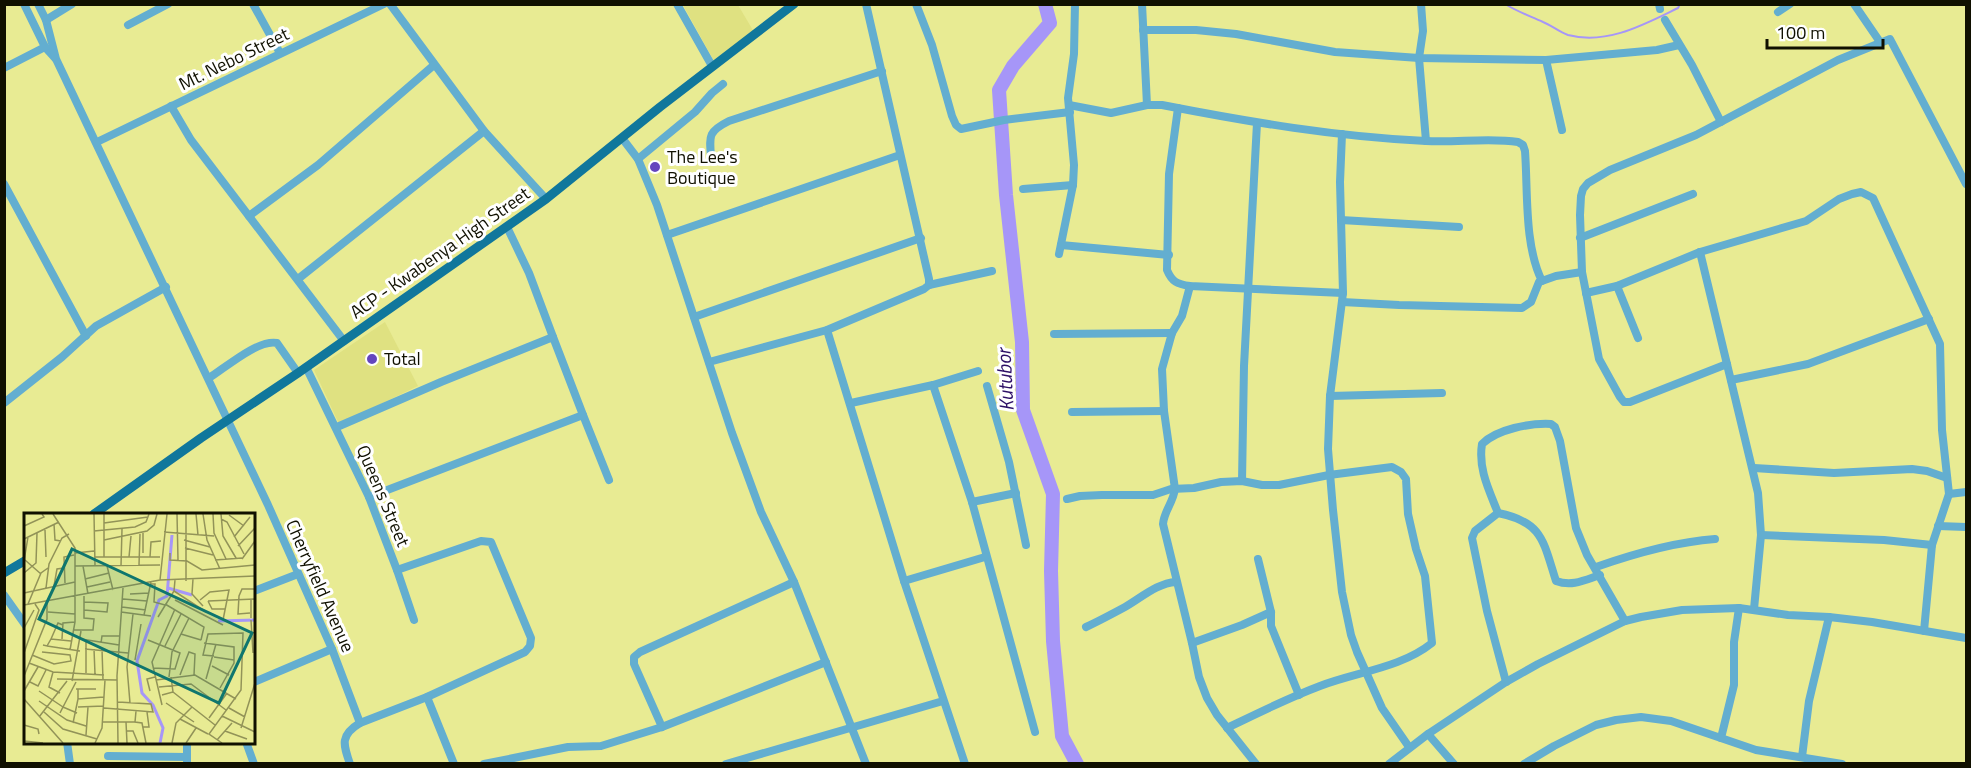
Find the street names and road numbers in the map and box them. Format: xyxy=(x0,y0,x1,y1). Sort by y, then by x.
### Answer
street label: Mt. Nebo Street xyxy=(174,20,294,97)
street label: ACP - Kwabenya High Street xyxy=(344,180,536,325)
street label: Queens Street xyxy=(350,441,417,551)
street label: Cherryfield Avenue xyxy=(279,515,362,656)

